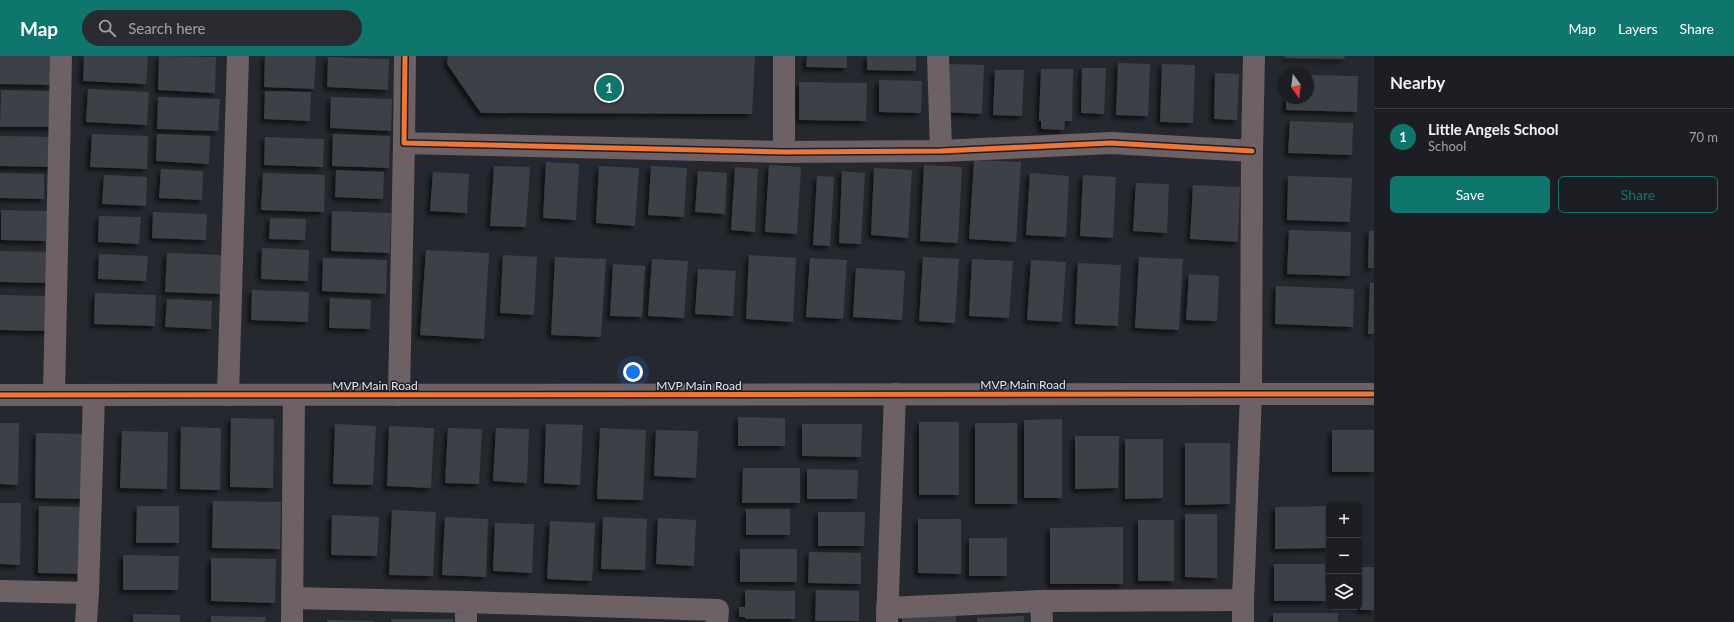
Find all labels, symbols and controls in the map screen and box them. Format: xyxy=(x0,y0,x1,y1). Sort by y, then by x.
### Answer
search box xyxy=(82,10,362,46)
text: Map xyxy=(20,17,58,40)
icon: search xyxy=(96,17,118,39)
text: Search here xyxy=(128,19,206,37)
text: Map xyxy=(1568,20,1596,37)
text: Layers xyxy=(1618,20,1658,37)
text: Share xyxy=(1680,20,1714,37)
north arrow xyxy=(1278,68,1314,104)
text: Nearby xyxy=(1390,72,1445,93)
pin: 1 xyxy=(596,73,622,103)
text: Little Angels School xyxy=(1428,120,1559,138)
text: 1 xyxy=(1399,129,1407,145)
text: 70 m xyxy=(1689,129,1718,145)
text: School xyxy=(1428,138,1466,154)
button: Save xyxy=(1390,176,1550,213)
button: Share xyxy=(1558,176,1718,213)
your location xyxy=(623,362,643,382)
street label: MVP Main Road xyxy=(980,377,1066,392)
street label: MVP Main Road xyxy=(332,378,418,393)
street label: MVP Main Road xyxy=(656,378,742,393)
map controls xyxy=(1326,502,1362,610)
button: + xyxy=(1326,502,1362,538)
button: − xyxy=(1326,538,1362,574)
button: layers xyxy=(1326,574,1362,610)

